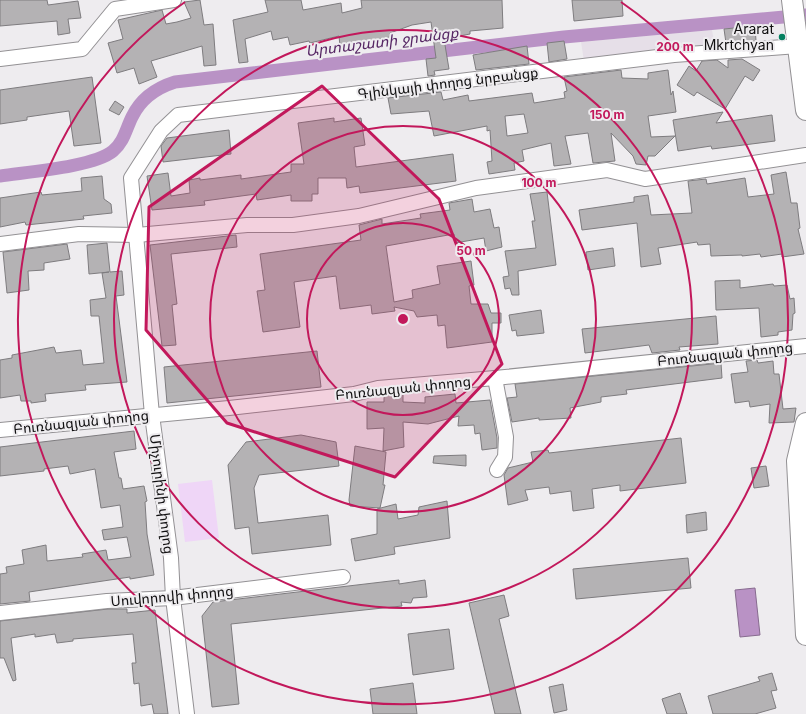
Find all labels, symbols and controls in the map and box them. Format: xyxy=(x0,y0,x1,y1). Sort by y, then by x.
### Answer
place label: Ararat Mkrtchyan xyxy=(704,20,774,53)
water label: Արտաշատի ջրանցք xyxy=(304,23,460,60)
marker: Ararat Mkrtchyan xyxy=(777,32,787,42)
text: 200 m xyxy=(656,39,694,54)
street label: Գլինկայի փողոց նրբանցք xyxy=(357,63,539,102)
text: 150 m xyxy=(590,107,624,122)
text: 100 m xyxy=(521,175,557,190)
text: 50 m xyxy=(456,243,486,258)
centre of rings xyxy=(396,312,410,326)
street label: Բուռնազյան փողոց xyxy=(656,338,794,369)
street label: Բուռնազյան փողոց xyxy=(334,372,472,403)
street label: Բուռնազյան փողոց xyxy=(12,406,150,437)
street label: Միչուրինի փողոց xyxy=(147,433,178,555)
street label: Սուվորովի փողոց xyxy=(110,582,234,609)

